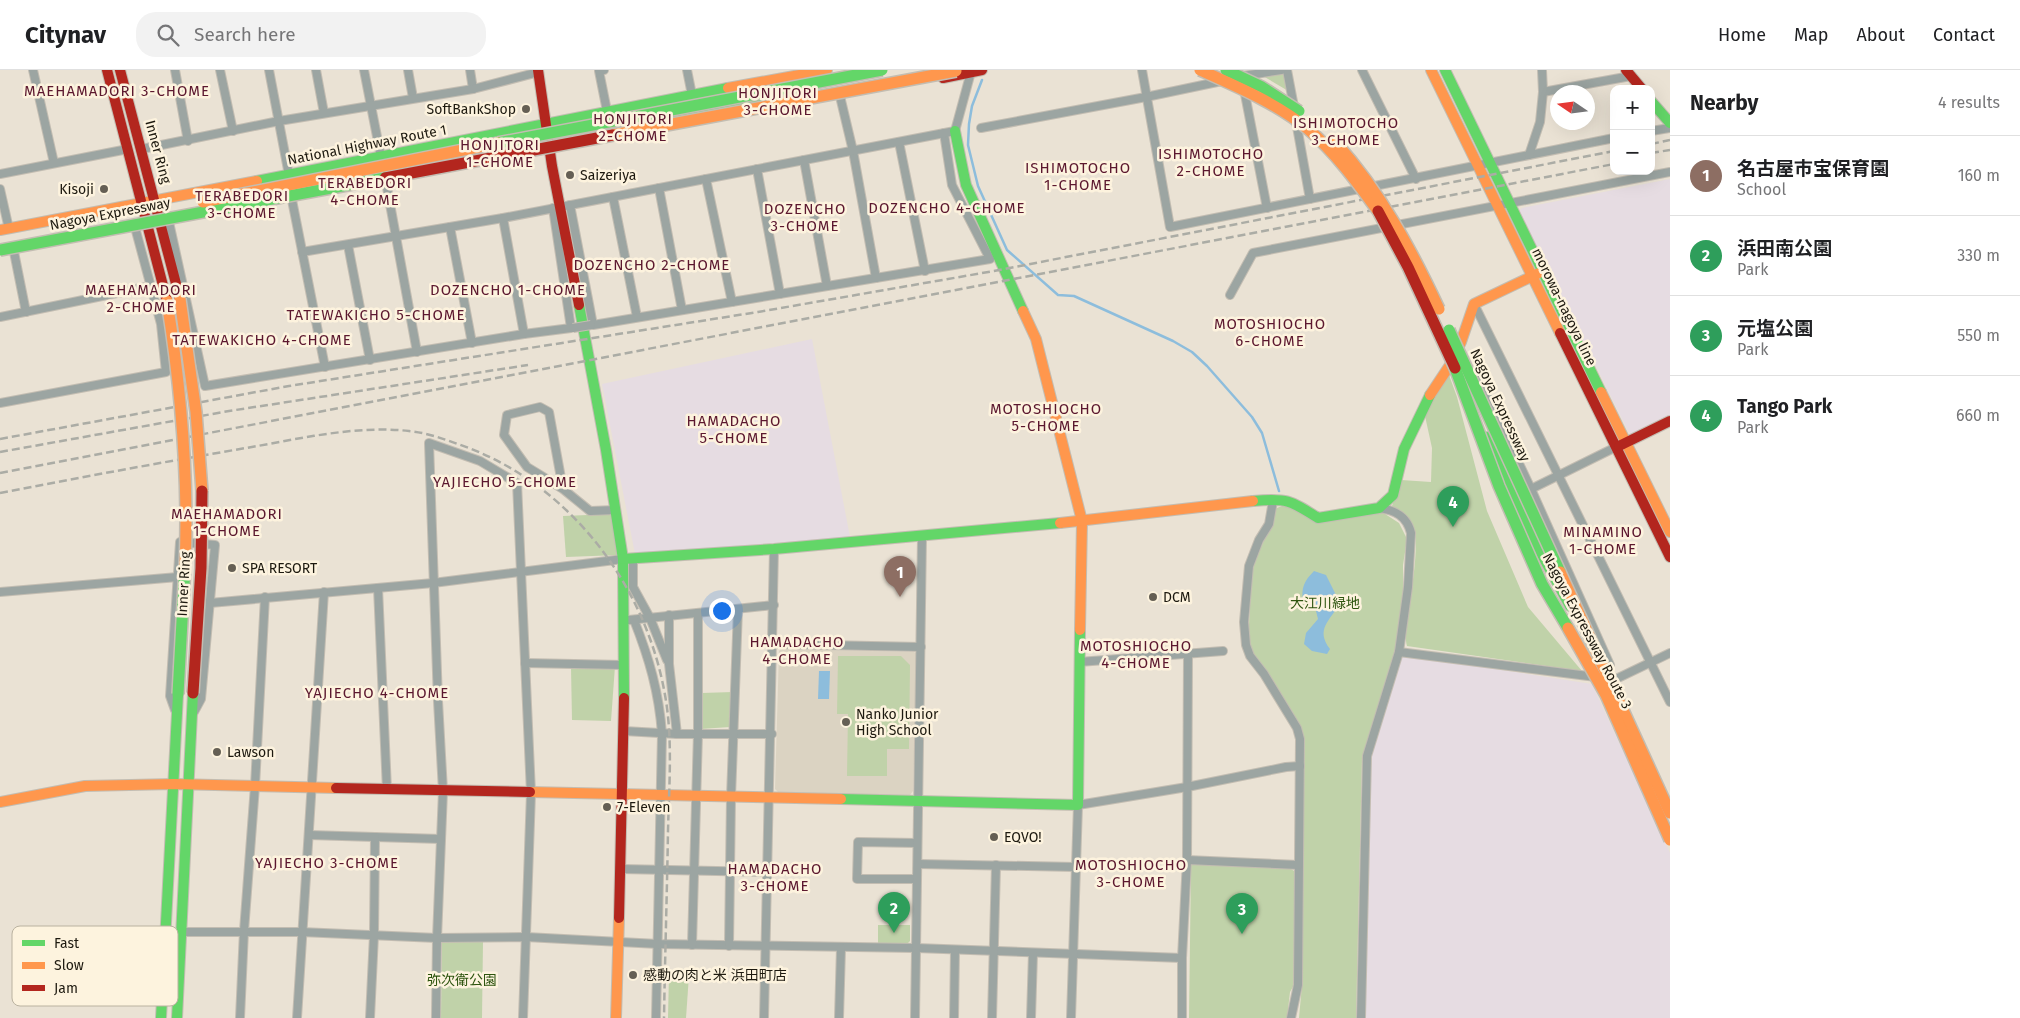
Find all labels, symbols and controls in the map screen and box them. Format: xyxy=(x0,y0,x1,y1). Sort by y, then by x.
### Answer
search box xyxy=(136,12,486,57)
text: Citynav xyxy=(25,21,106,49)
icon: search xyxy=(154,21,182,49)
text: Search here xyxy=(194,23,296,46)
text: Home xyxy=(1718,24,1766,46)
text: Map xyxy=(1794,24,1828,46)
text: About xyxy=(1856,24,1905,46)
text: Contact xyxy=(1933,24,1995,46)
district label: MAEHAMADORI 3-CHOME xyxy=(24,82,210,100)
district label: HONJITORI 3-CHOME xyxy=(738,84,818,119)
north arrow xyxy=(1550,85,1595,130)
map controls xyxy=(1610,85,1655,175)
button: + xyxy=(1610,85,1655,130)
text: Nearby xyxy=(1690,90,1758,116)
text: 4 results xyxy=(1938,93,2000,112)
place label: SoftBankShop xyxy=(427,101,516,118)
marker: SoftBankShop xyxy=(520,103,532,115)
district label: HONJITORI 2-CHOME xyxy=(593,110,673,145)
district label: ISHIMOTOCHO 3-CHOME xyxy=(1293,114,1399,149)
street label: Inner Ring xyxy=(141,118,175,186)
street label: National Highway Route 1 xyxy=(286,121,448,169)
button: − xyxy=(1610,130,1655,175)
district label: HONJITORI 1-CHOME xyxy=(460,136,540,171)
district label: ISHIMOTOCHO 2-CHOME xyxy=(1158,145,1264,180)
text: 名古屋市宝保育園 xyxy=(1737,157,1889,180)
district label: ISHIMOTOCHO 1-CHOME xyxy=(1025,159,1131,194)
text: 1 xyxy=(1702,166,1710,185)
text: 160 m xyxy=(1958,166,2000,185)
place label: Saizeriya xyxy=(580,167,636,184)
marker: Saizeriya xyxy=(564,169,576,181)
district label: TERABEDORI 4-CHOME xyxy=(318,174,412,209)
text: School xyxy=(1737,180,1786,199)
place label: Kisoji xyxy=(59,181,94,198)
marker: Kisoji xyxy=(98,183,110,195)
district label: TERABEDORI 3-CHOME xyxy=(195,187,289,222)
street label: Nagoya Expressway xyxy=(48,194,172,234)
district label: DOZENCHO 4-CHOME xyxy=(868,199,1026,217)
district label: DOZENCHO 3-CHOME xyxy=(764,200,846,235)
text: 浜田南公園 xyxy=(1737,237,1832,260)
street label: morowa-nagoya line xyxy=(1528,245,1600,369)
text: 2 xyxy=(1702,246,1710,265)
text: 330 m xyxy=(1957,246,2000,265)
district label: DOZENCHO 2-CHOME xyxy=(574,256,730,274)
text: Park xyxy=(1737,260,1769,279)
district label: MAEHAMADORI 2-CHOME xyxy=(85,281,197,316)
district label: DOZENCHO 1-CHOME xyxy=(430,281,586,299)
district label: TATEWAKICHO 5-CHOME xyxy=(287,306,465,324)
district label: MOTOSHIOCHO 6-CHOME xyxy=(1214,315,1326,350)
text: 元塩公園 xyxy=(1737,317,1813,340)
text: 3 xyxy=(1702,326,1710,345)
text: 550 m xyxy=(1957,326,2000,345)
district label: TATEWAKICHO 4-CHOME xyxy=(172,331,352,349)
text: Park xyxy=(1737,340,1769,359)
street label: Nagoya Expressway xyxy=(1466,346,1534,464)
text: Tango Park xyxy=(1737,395,1832,418)
district label: MOTOSHIOCHO 5-CHOME xyxy=(990,400,1102,435)
text: 4 xyxy=(1701,406,1711,425)
text: 660 m xyxy=(1956,406,2000,425)
district label: HAMADACHO 5-CHOME xyxy=(687,412,782,447)
text: Park xyxy=(1737,418,1769,437)
district label: YAJIECHO 5-CHOME xyxy=(433,473,577,491)
pin: 4 xyxy=(1437,486,1469,527)
district label: MAEHAMADORI 1-CHOME xyxy=(171,505,283,540)
district label: MINAMINO 1-CHOME xyxy=(1563,523,1643,558)
street label: Inner Ring xyxy=(174,550,194,617)
street label: Nagoya Expressway Route 3 xyxy=(1539,550,1635,712)
pin: 1 xyxy=(884,556,916,597)
place label: SPA RESORT xyxy=(242,560,318,577)
marker: SPA RESORT xyxy=(226,562,238,574)
place label: DCM xyxy=(1163,589,1191,606)
marker: DCM xyxy=(1147,591,1159,603)
park label: 大江川緑地 xyxy=(1290,595,1360,612)
your location xyxy=(709,598,735,624)
district label: HAMADACHO 4-CHOME xyxy=(750,633,845,668)
district label: MOTOSHIOCHO 4-CHOME xyxy=(1080,637,1192,672)
district label: YAJIECHO 4-CHOME xyxy=(305,684,449,702)
place label: Nanko Junior High School xyxy=(856,706,939,739)
marker: Nanko Junior High School xyxy=(840,716,852,728)
place label: Lawson xyxy=(227,744,274,761)
marker: Lawson xyxy=(211,746,223,758)
place label: 7-Eleven xyxy=(617,799,671,816)
marker: 7-Eleven xyxy=(601,801,613,813)
place label: EQVO! xyxy=(1004,829,1042,846)
marker: EQVO! xyxy=(988,831,1000,843)
district label: YAJIECHO 3-CHOME xyxy=(255,854,399,872)
district label: MOTOSHIOCHO 3-CHOME xyxy=(1075,856,1187,891)
district label: HAMADACHO 3-CHOME xyxy=(728,860,823,895)
pin: 2 xyxy=(878,892,910,933)
pin: 3 xyxy=(1226,893,1258,934)
legend xyxy=(12,926,178,1006)
text: Fast xyxy=(54,935,80,952)
text: Slow xyxy=(54,957,84,974)
place label: 感動の肉と米 浜田町店 xyxy=(643,967,787,984)
marker: 感動の肉と米 浜田町店 xyxy=(627,969,639,981)
park label: 弥次衛公園 xyxy=(427,972,497,989)
text: Jam xyxy=(54,980,78,997)

